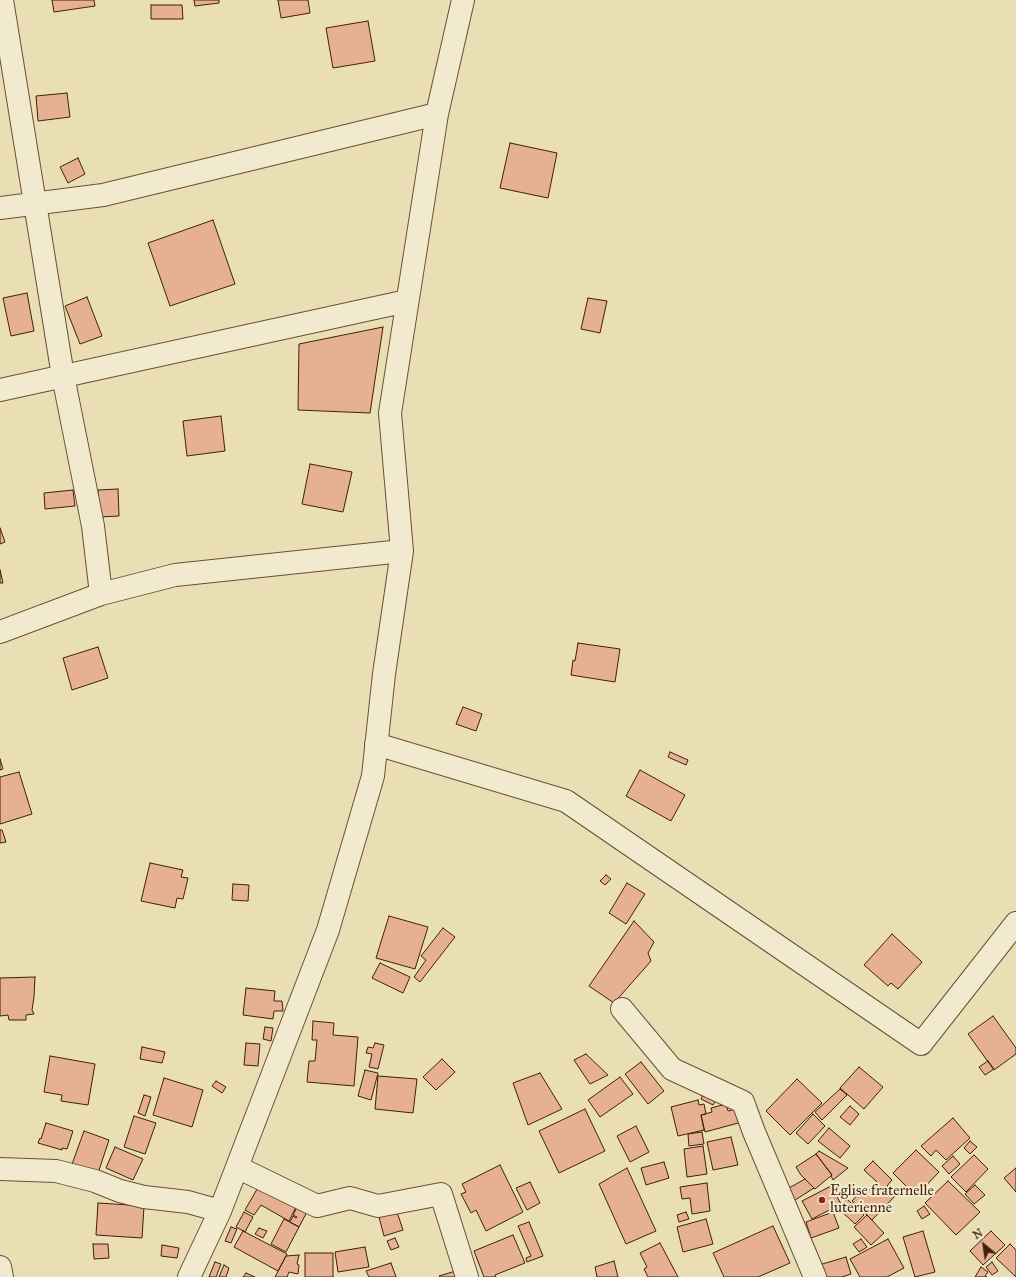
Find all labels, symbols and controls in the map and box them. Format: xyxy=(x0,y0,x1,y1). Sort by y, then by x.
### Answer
place label: Eglise fraternelle luterienne xyxy=(830,1182,934,1217)
marker: Eglise fraternelle luterienne xyxy=(817,1195,827,1205)
north arrow xyxy=(964,1225,1004,1265)
text: N xyxy=(971,1226,985,1242)

